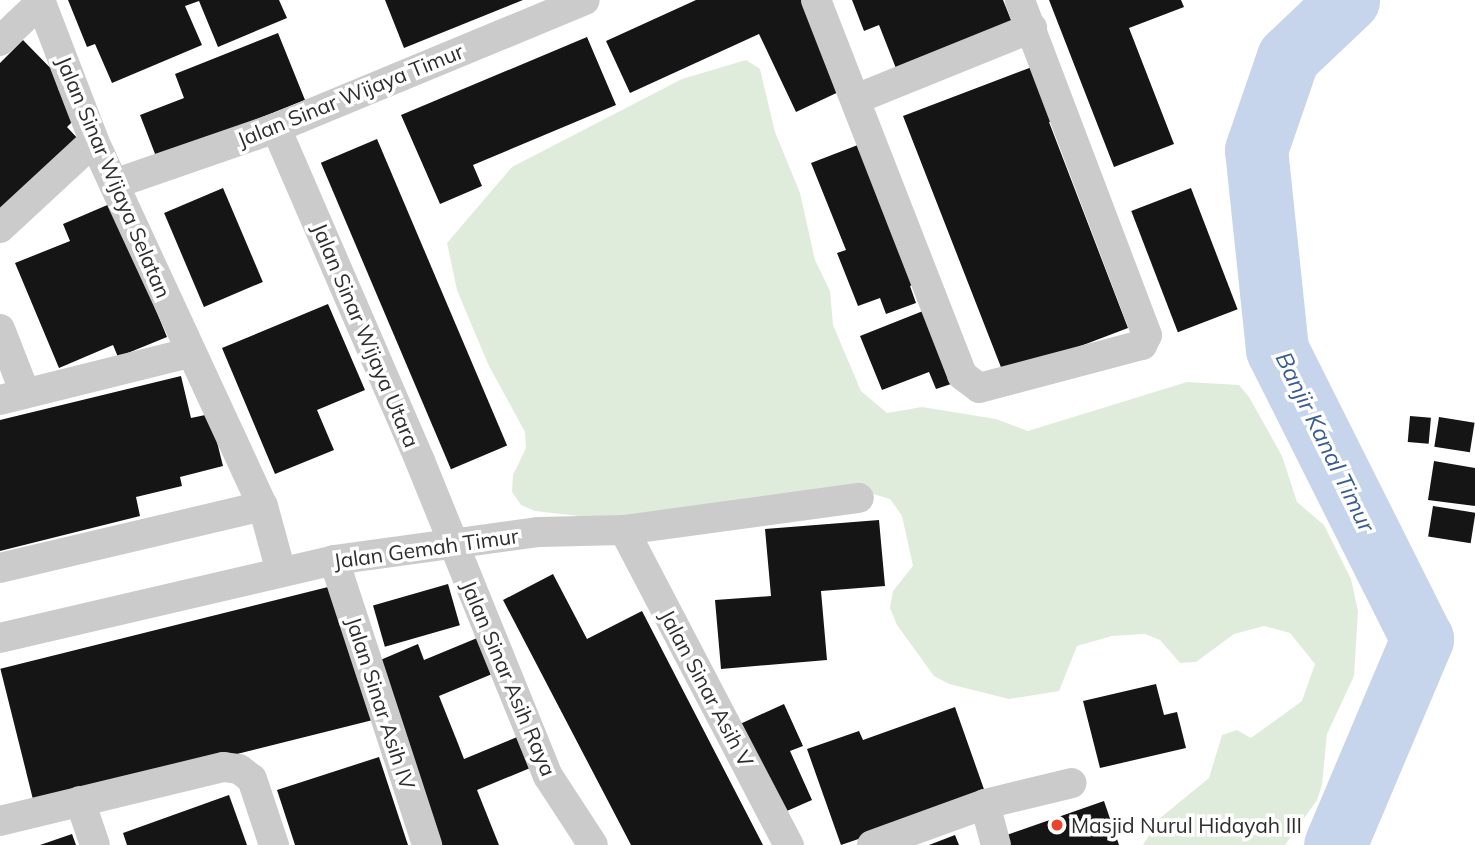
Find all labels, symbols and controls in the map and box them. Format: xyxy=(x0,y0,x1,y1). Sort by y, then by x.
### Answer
street label: Jalan Sinar Wijaya Timur xyxy=(233,38,467,152)
street label: Jalan Sinar Wijaya Selatan xyxy=(52,52,176,302)
street label: Jalan Sinar Wijaya Utara xyxy=(307,219,425,451)
water label: Banjir Kanal Timur xyxy=(1270,348,1380,536)
street label: Jalan Gemah Timur xyxy=(332,523,520,573)
street label: Jalan Sinar Asih Raya xyxy=(456,576,562,780)
street label: Jalan Sinar Asih V xyxy=(655,605,759,771)
street label: Jalan Sinar Asih IV xyxy=(341,614,421,792)
place label: Masjid Nurul Hidayah III xyxy=(1071,812,1302,838)
marker: Masjid Nurul Hidayah III xyxy=(1049,817,1065,833)

